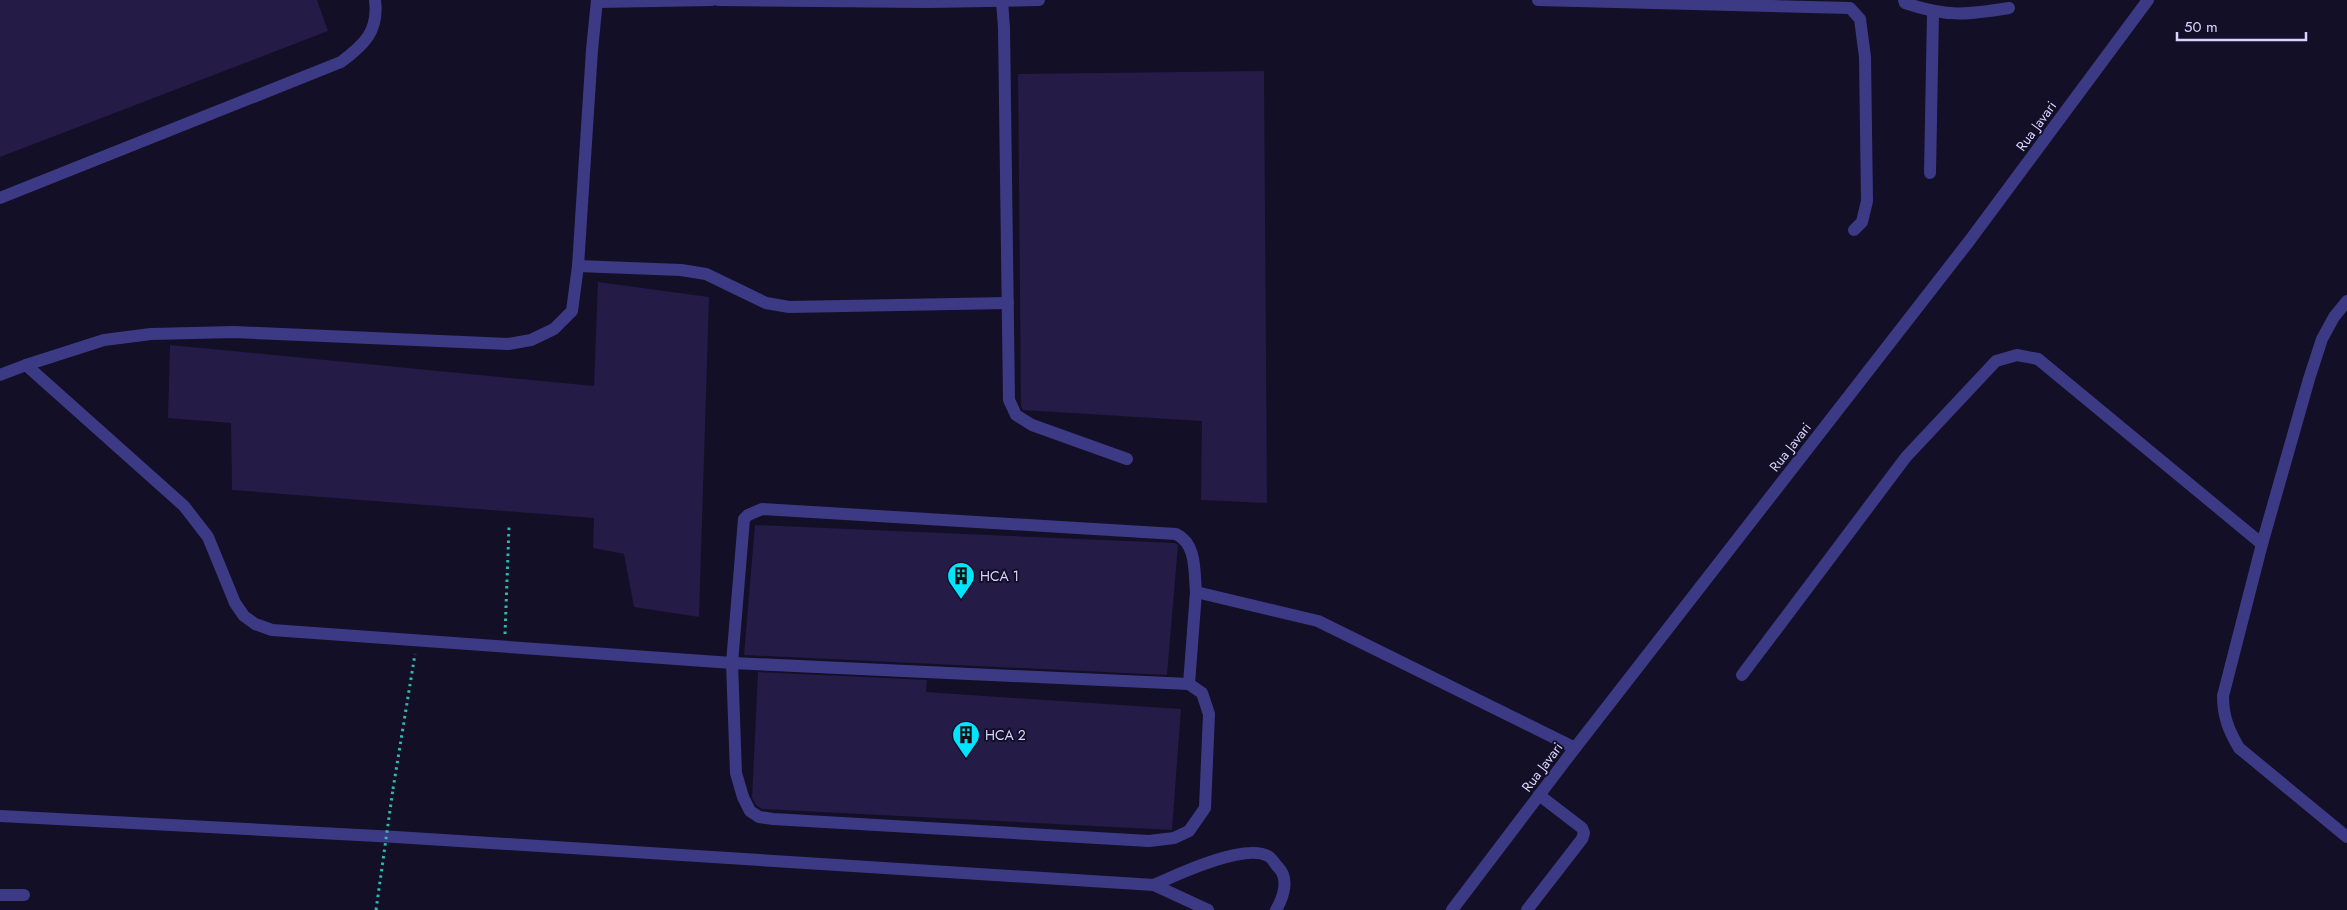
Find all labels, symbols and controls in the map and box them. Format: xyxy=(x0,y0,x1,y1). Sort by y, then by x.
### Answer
scale bar xyxy=(2177,10,2306,42)
text: 50 m xyxy=(2184,16,2218,38)
street label: Rua Javari xyxy=(2011,97,2061,155)
street label: Rua Javari xyxy=(1764,418,1816,476)
building icon: HCA 1 xyxy=(946,561,976,600)
place label: HCA 1 xyxy=(980,566,1019,586)
building icon: HCA 2 xyxy=(951,720,981,759)
place label: HCA 2 xyxy=(985,725,1026,745)
street label: Rua Javari xyxy=(1517,738,1567,796)

